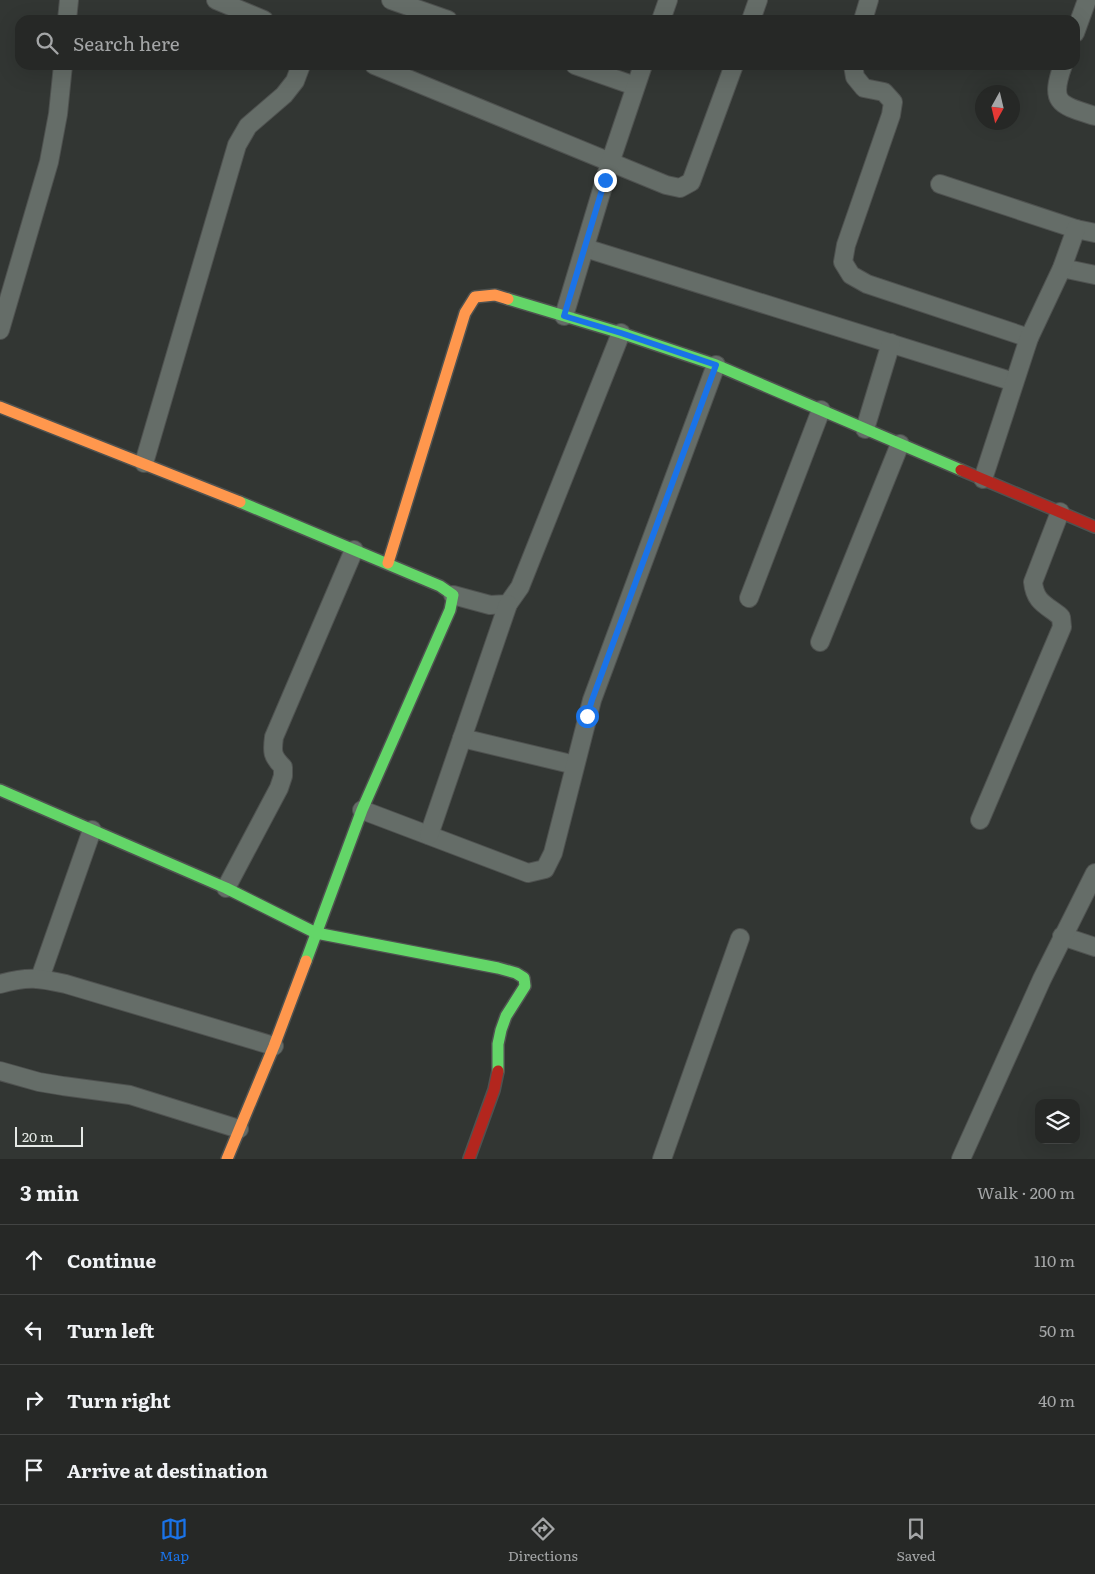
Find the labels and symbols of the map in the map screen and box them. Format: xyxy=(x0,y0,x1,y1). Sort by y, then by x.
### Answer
north arrow xyxy=(975,85,1020,130)
route end xyxy=(594,169,617,192)
route start xyxy=(576,705,599,728)
scale bar xyxy=(15,1124,82,1147)

